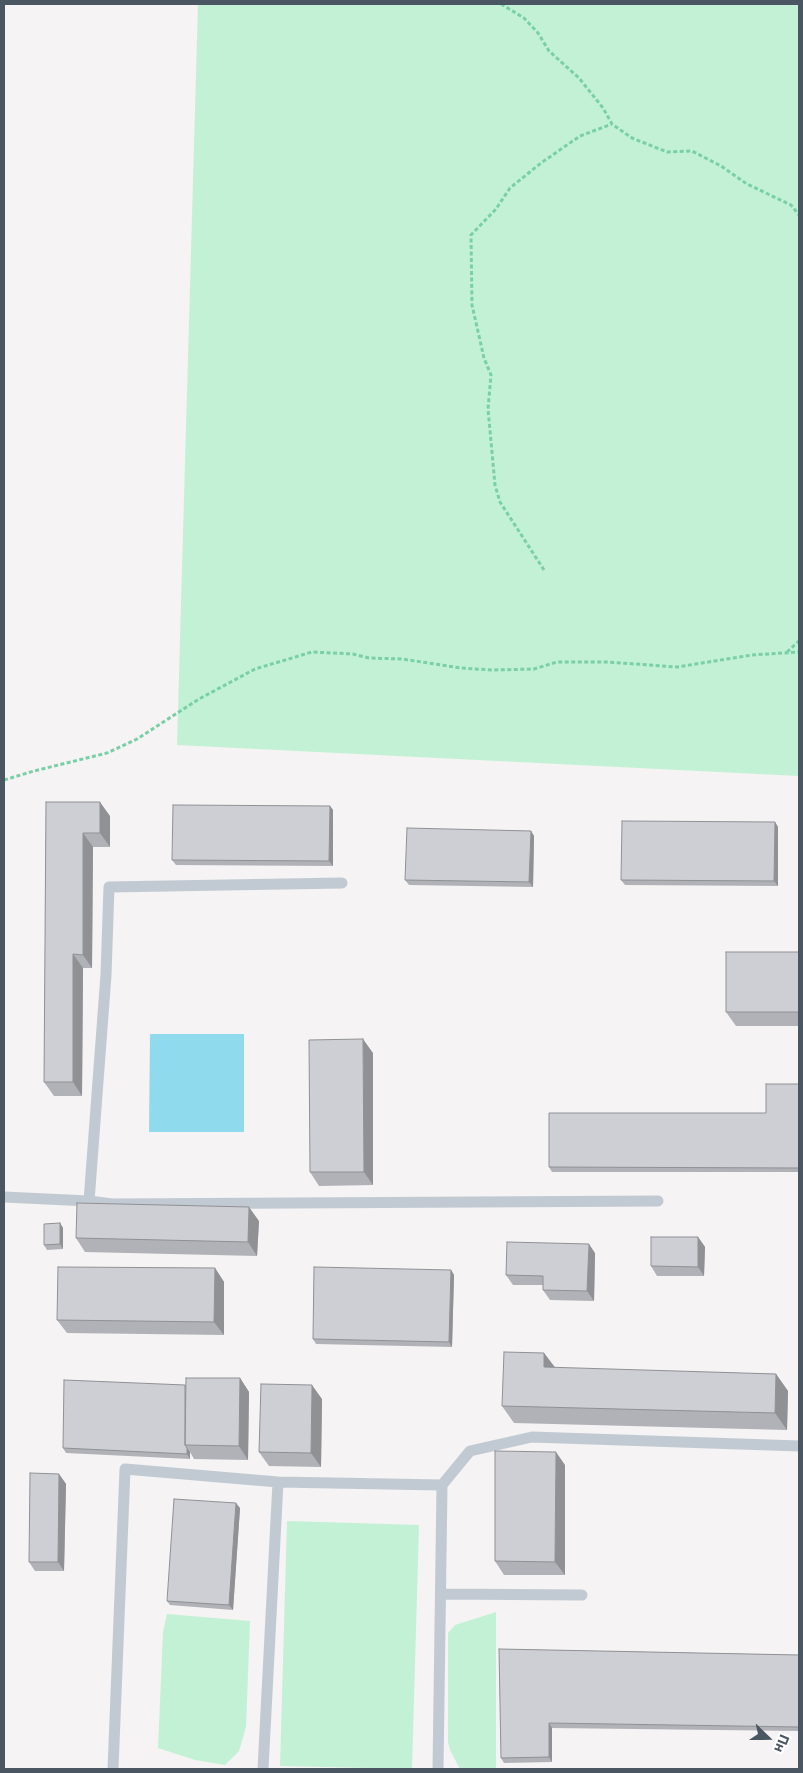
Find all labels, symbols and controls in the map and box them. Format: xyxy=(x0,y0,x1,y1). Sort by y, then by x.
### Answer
north arrow xyxy=(743,1713,793,1763)
text: Пн xyxy=(770,1732,794,1756)

